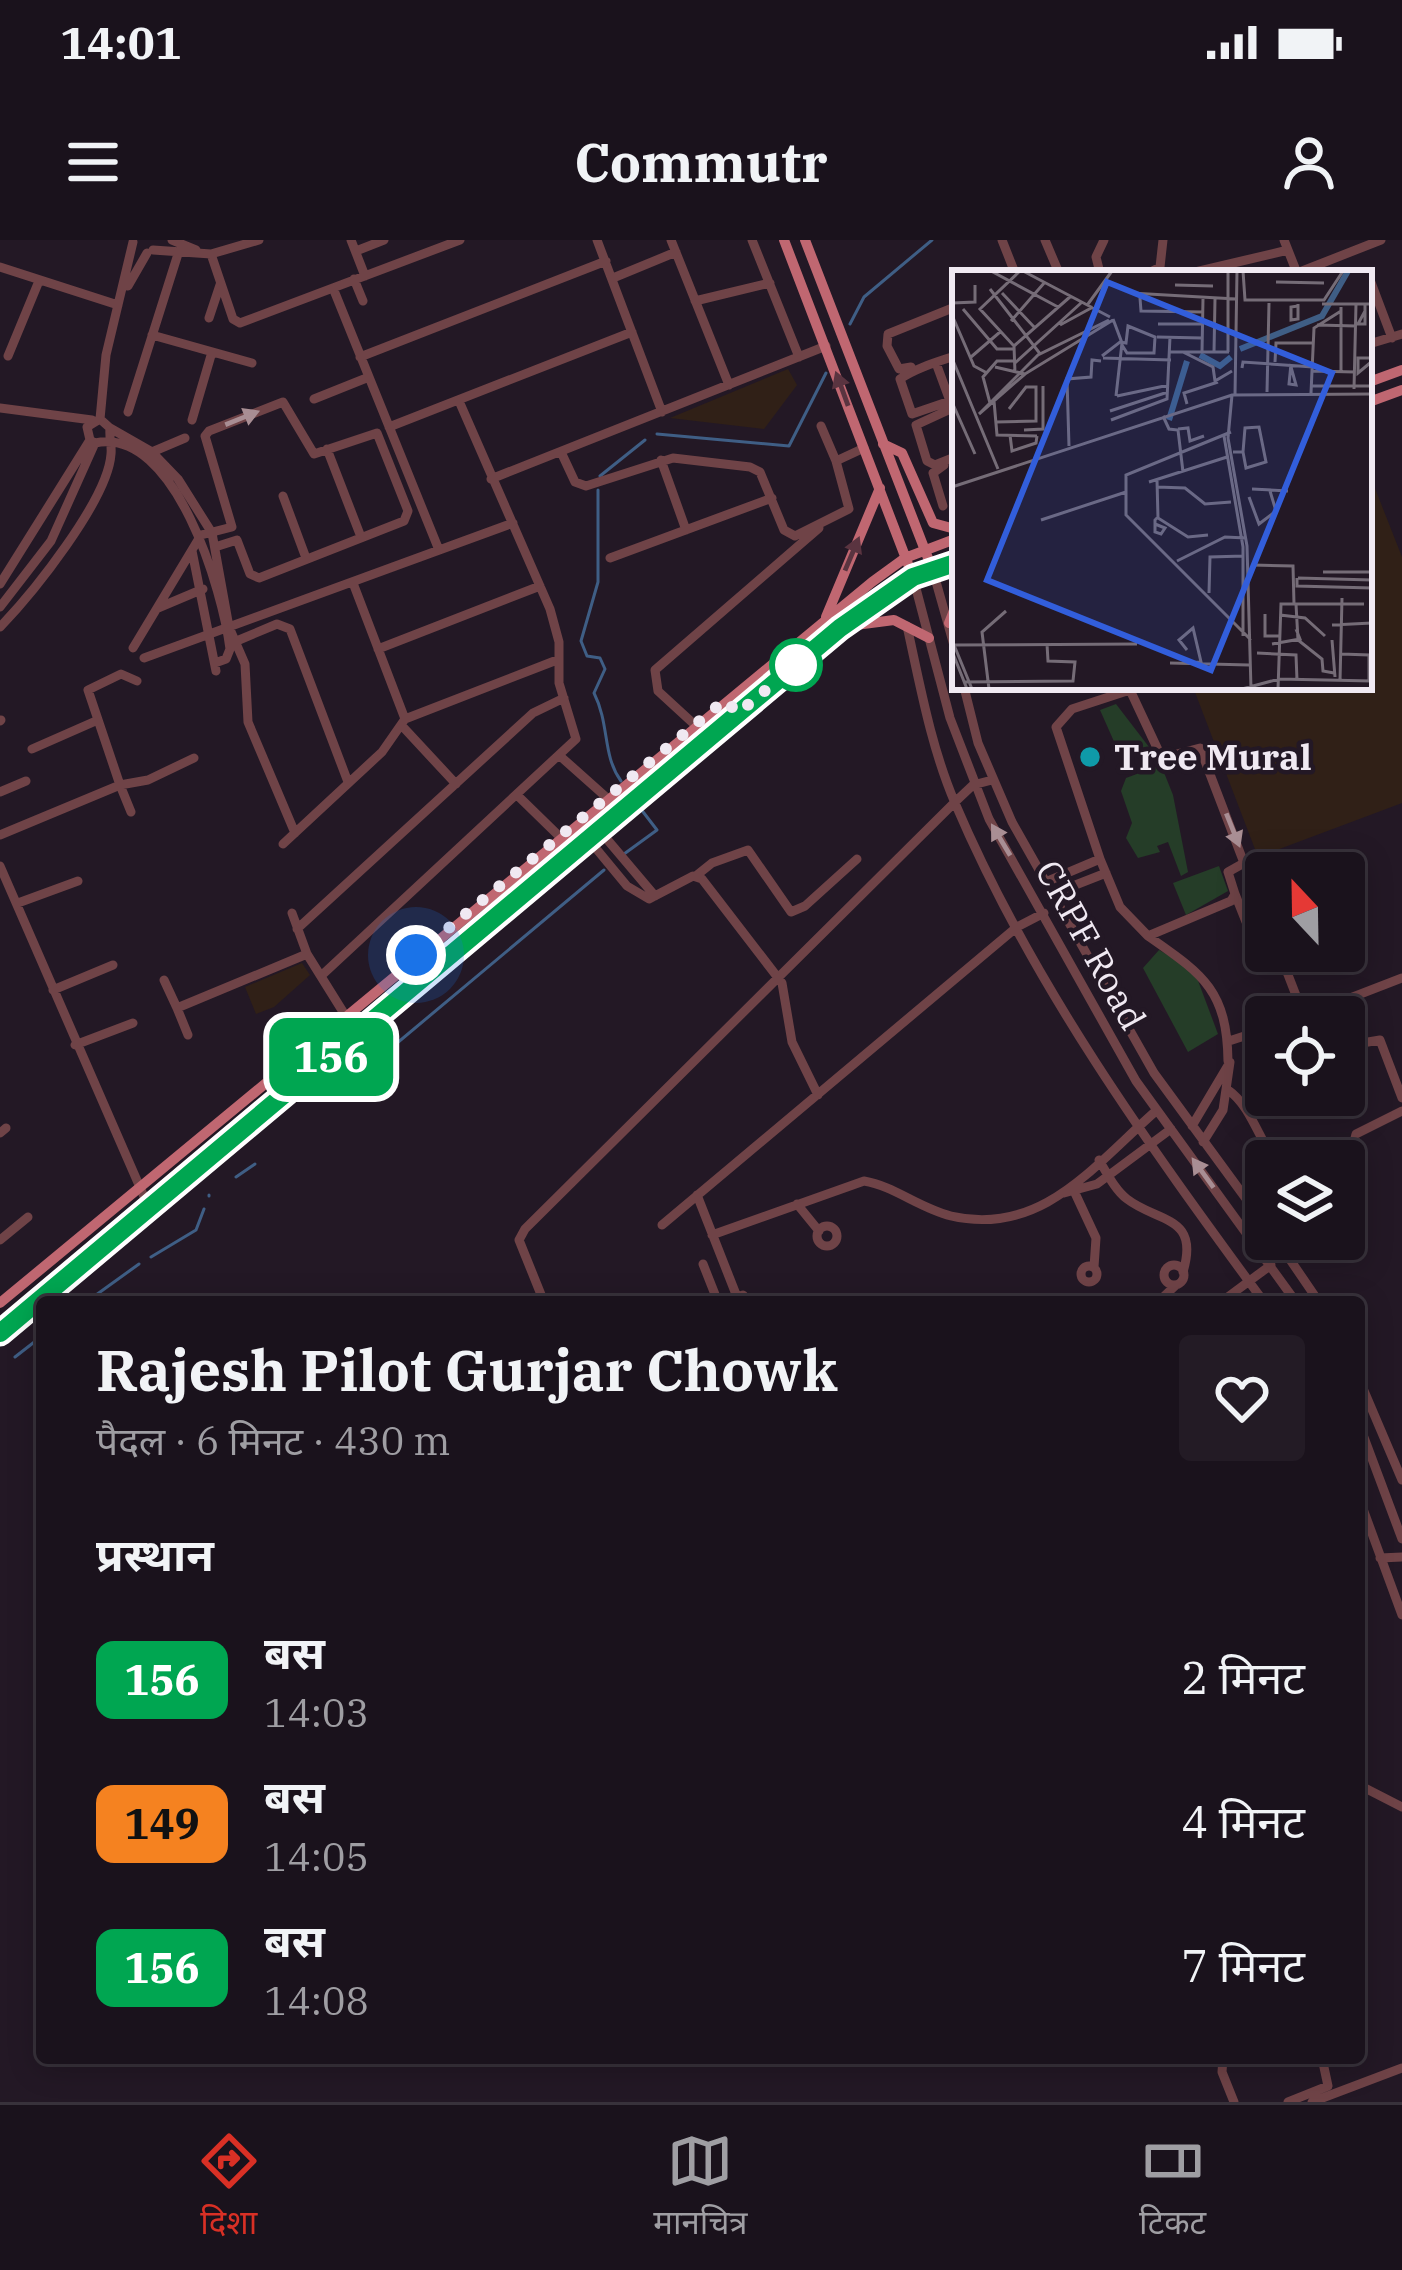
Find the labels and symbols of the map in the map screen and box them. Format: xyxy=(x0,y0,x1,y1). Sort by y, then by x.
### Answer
inset map xyxy=(952,270,1372,690)
one-way arrow xyxy=(831,371,850,407)
one-way arrow xyxy=(224,408,260,427)
one-way arrow xyxy=(843,536,862,572)
unlabelled marker xyxy=(771,640,821,690)
place label: Tree Mural xyxy=(1114,733,1312,780)
marker: Tree Mural xyxy=(1077,744,1103,770)
one-way arrow xyxy=(1224,812,1243,848)
one-way arrow xyxy=(992,823,1013,857)
street label: CRPF Road xyxy=(1026,852,1157,1038)
north arrow xyxy=(1245,852,1365,972)
your location xyxy=(386,925,446,985)
line badge: 156 xyxy=(262,1018,400,1096)
one-way arrow xyxy=(1191,1157,1215,1189)

